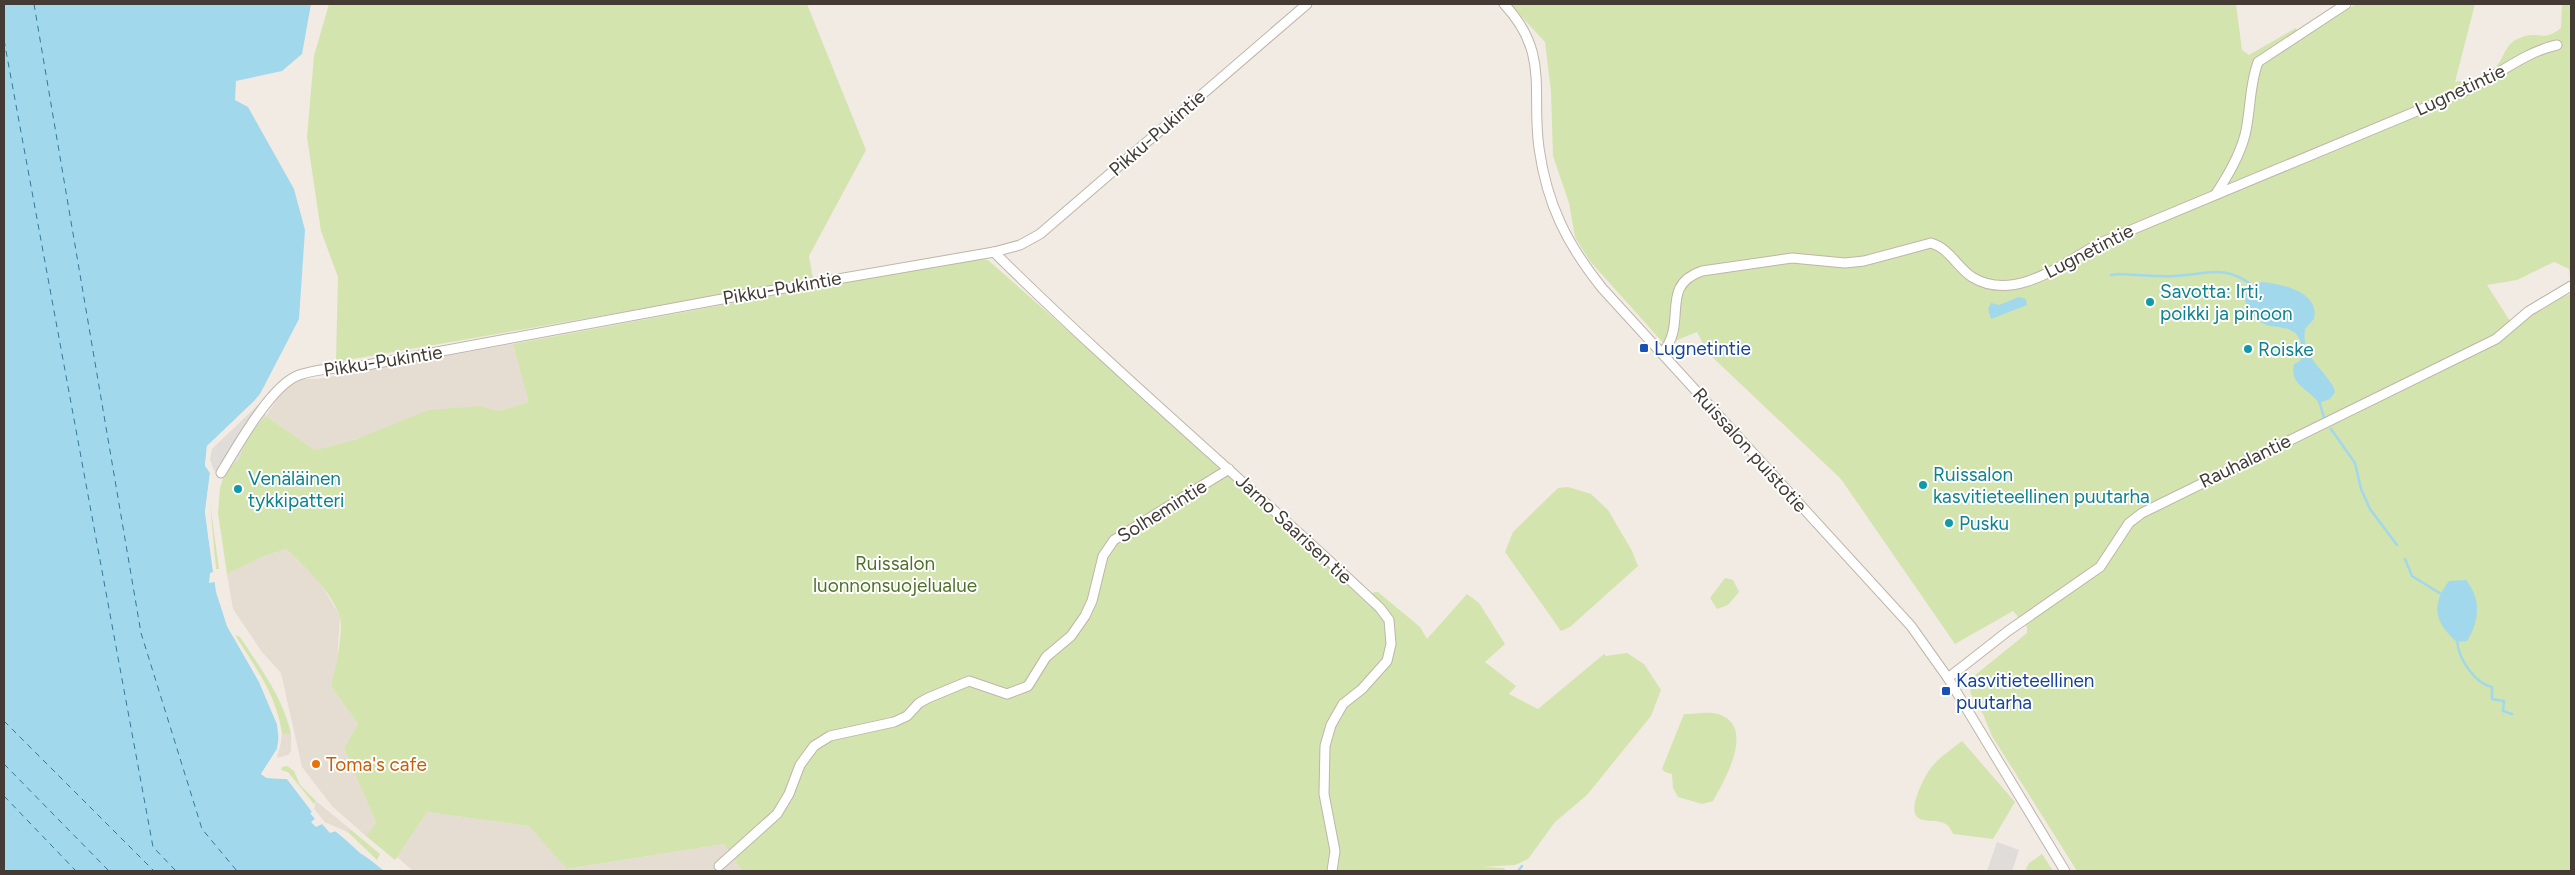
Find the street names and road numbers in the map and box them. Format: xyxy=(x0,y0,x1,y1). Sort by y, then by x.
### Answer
street label: Lugnetintie xyxy=(2411,59,2509,121)
street label: Pikku-Pukintie xyxy=(1104,85,1210,181)
street label: Lugnetintie xyxy=(2041,219,2137,283)
street label: Pikku-Pukintie xyxy=(721,266,843,310)
street label: Pikku-Pukintie xyxy=(322,340,444,382)
street label: Ruissalon puistotie xyxy=(1688,383,1812,517)
street label: Rauhalantie xyxy=(2196,429,2294,493)
street label: Jarno Saarisen tie xyxy=(1231,469,1357,589)
street label: Solhemintie xyxy=(1113,474,1211,548)

